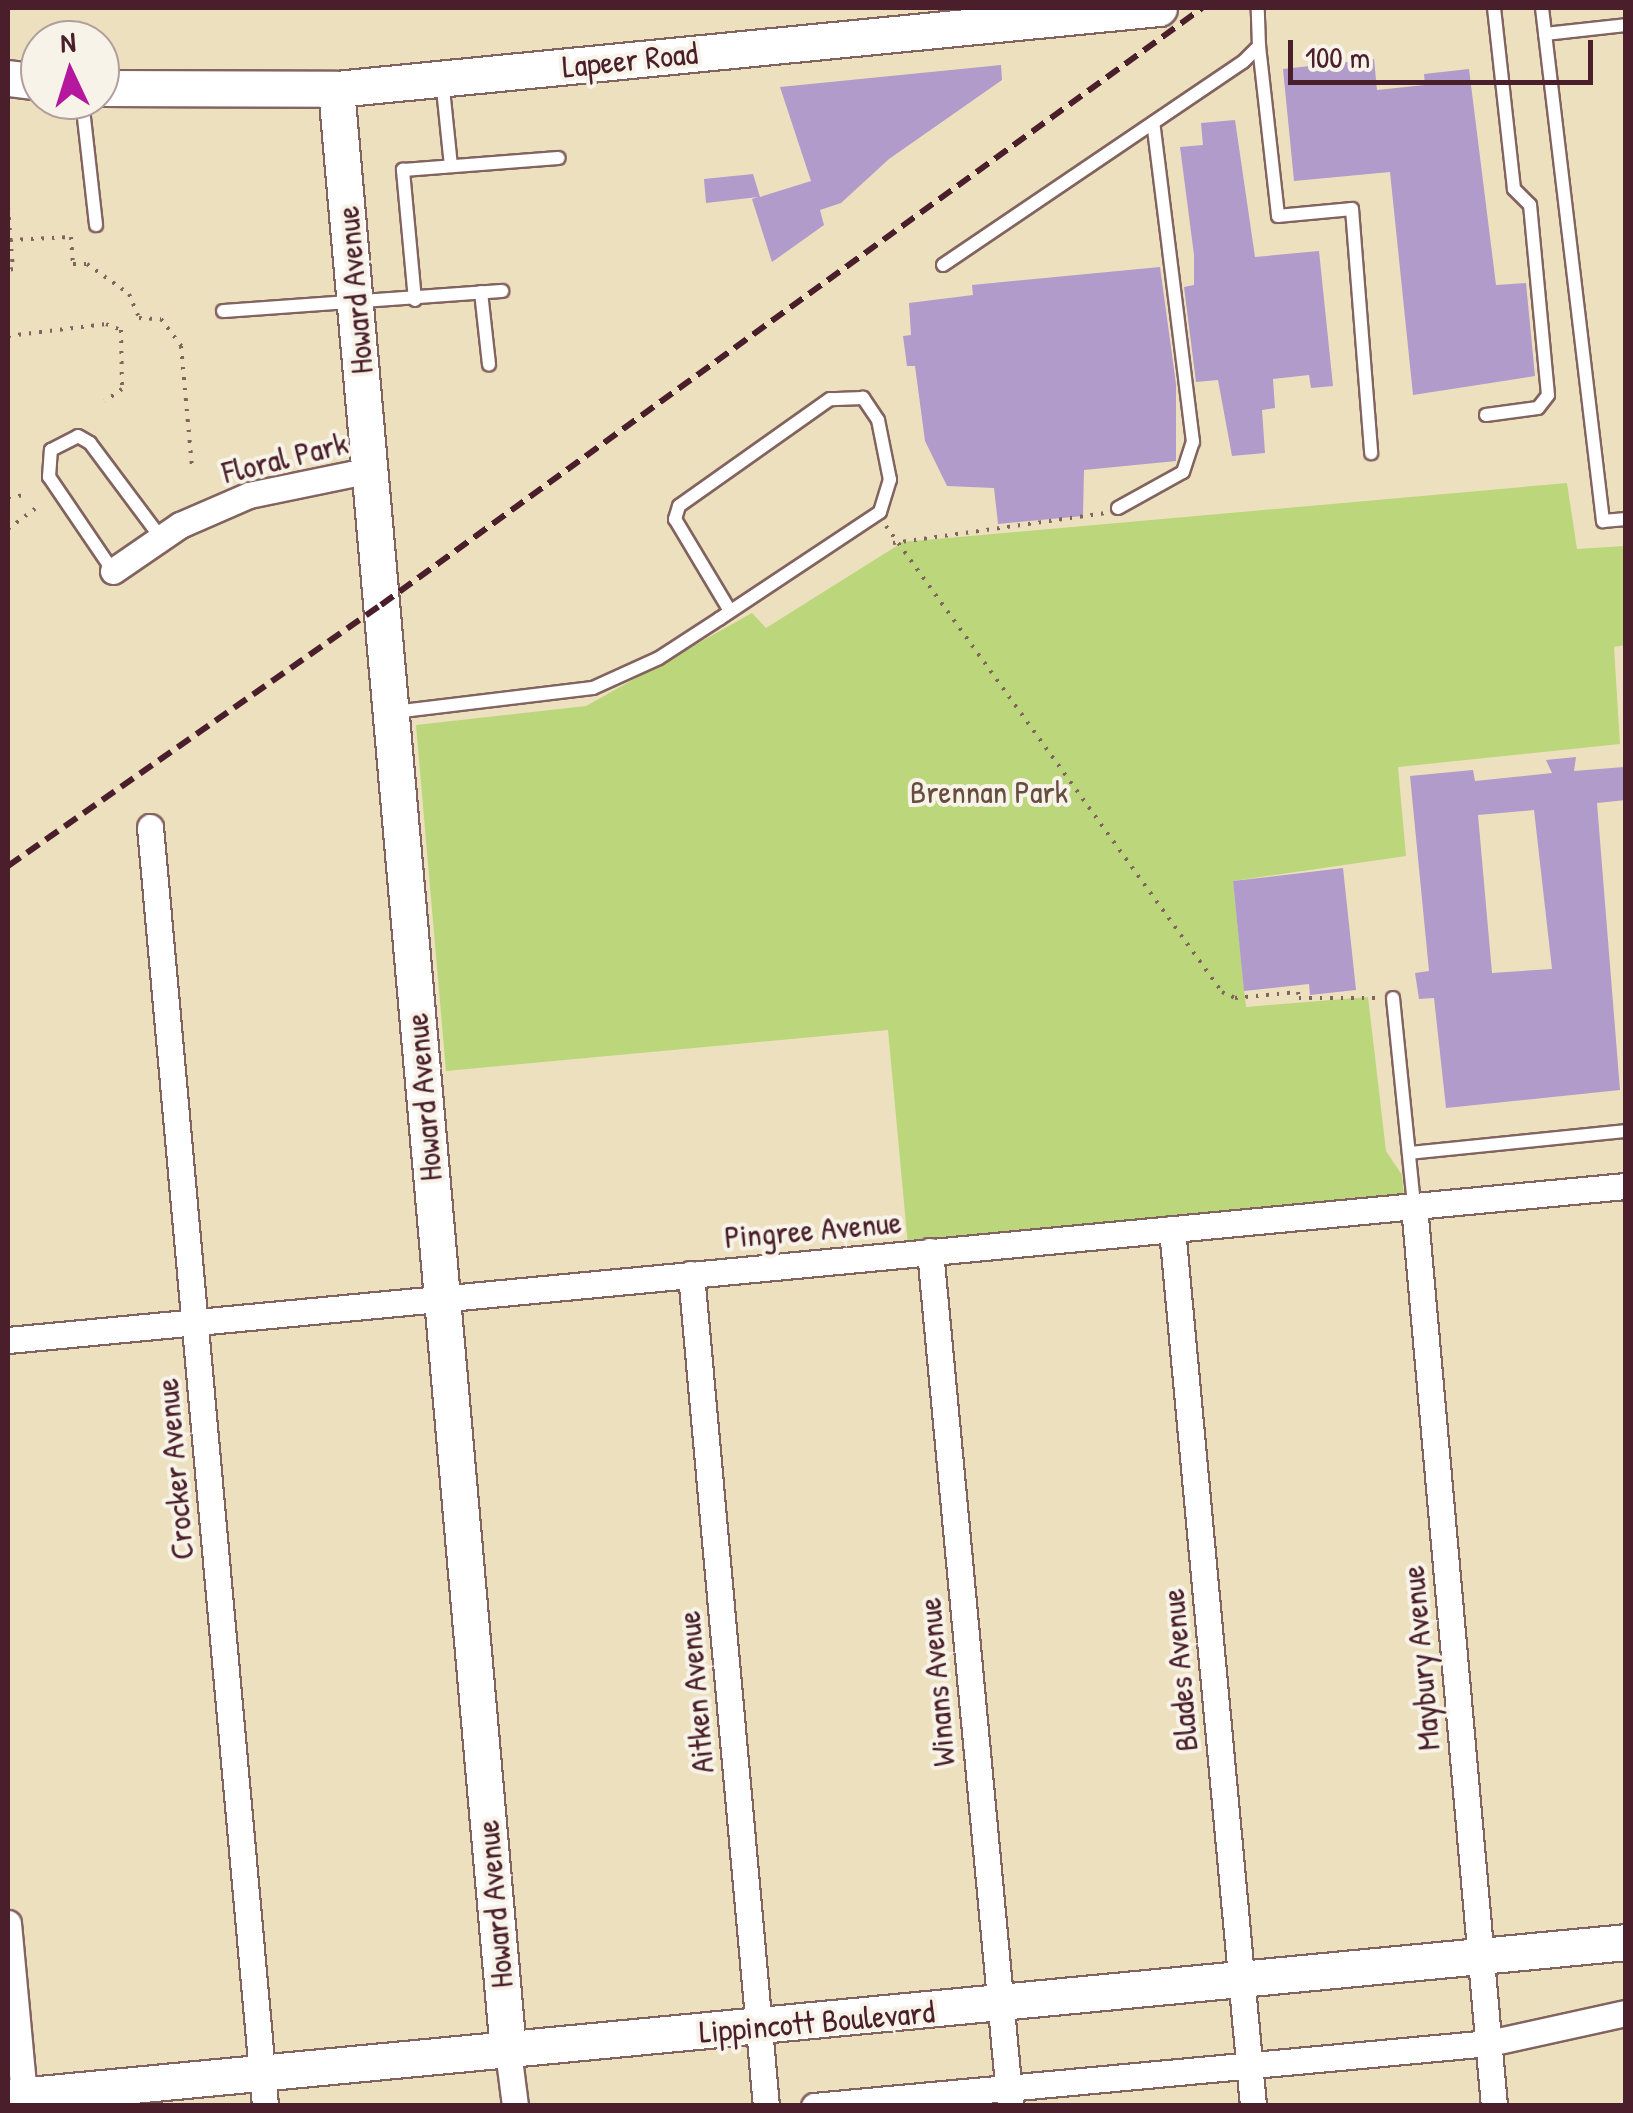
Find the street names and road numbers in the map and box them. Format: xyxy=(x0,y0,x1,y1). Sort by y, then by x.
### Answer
street label: Lapeer Road xyxy=(560,34,700,86)
street label: Howard Avenue xyxy=(329,204,381,376)
street label: Floral Park xyxy=(218,424,352,492)
street label: Howard Avenue xyxy=(398,1011,450,1183)
street label: Pingree Avenue xyxy=(723,1203,903,1257)
street label: Crocker Avenue xyxy=(148,1377,202,1561)
street label: Maybury Avenue xyxy=(1394,1564,1448,1752)
street label: Blades Avenue xyxy=(1154,1587,1206,1753)
street label: Winans Avenue xyxy=(911,1596,963,1768)
street label: Aitken Avenue xyxy=(670,1609,722,1775)
street label: Howard Avenue xyxy=(469,1818,521,1990)
street label: Lippincott Boulevard xyxy=(698,1993,936,2051)

